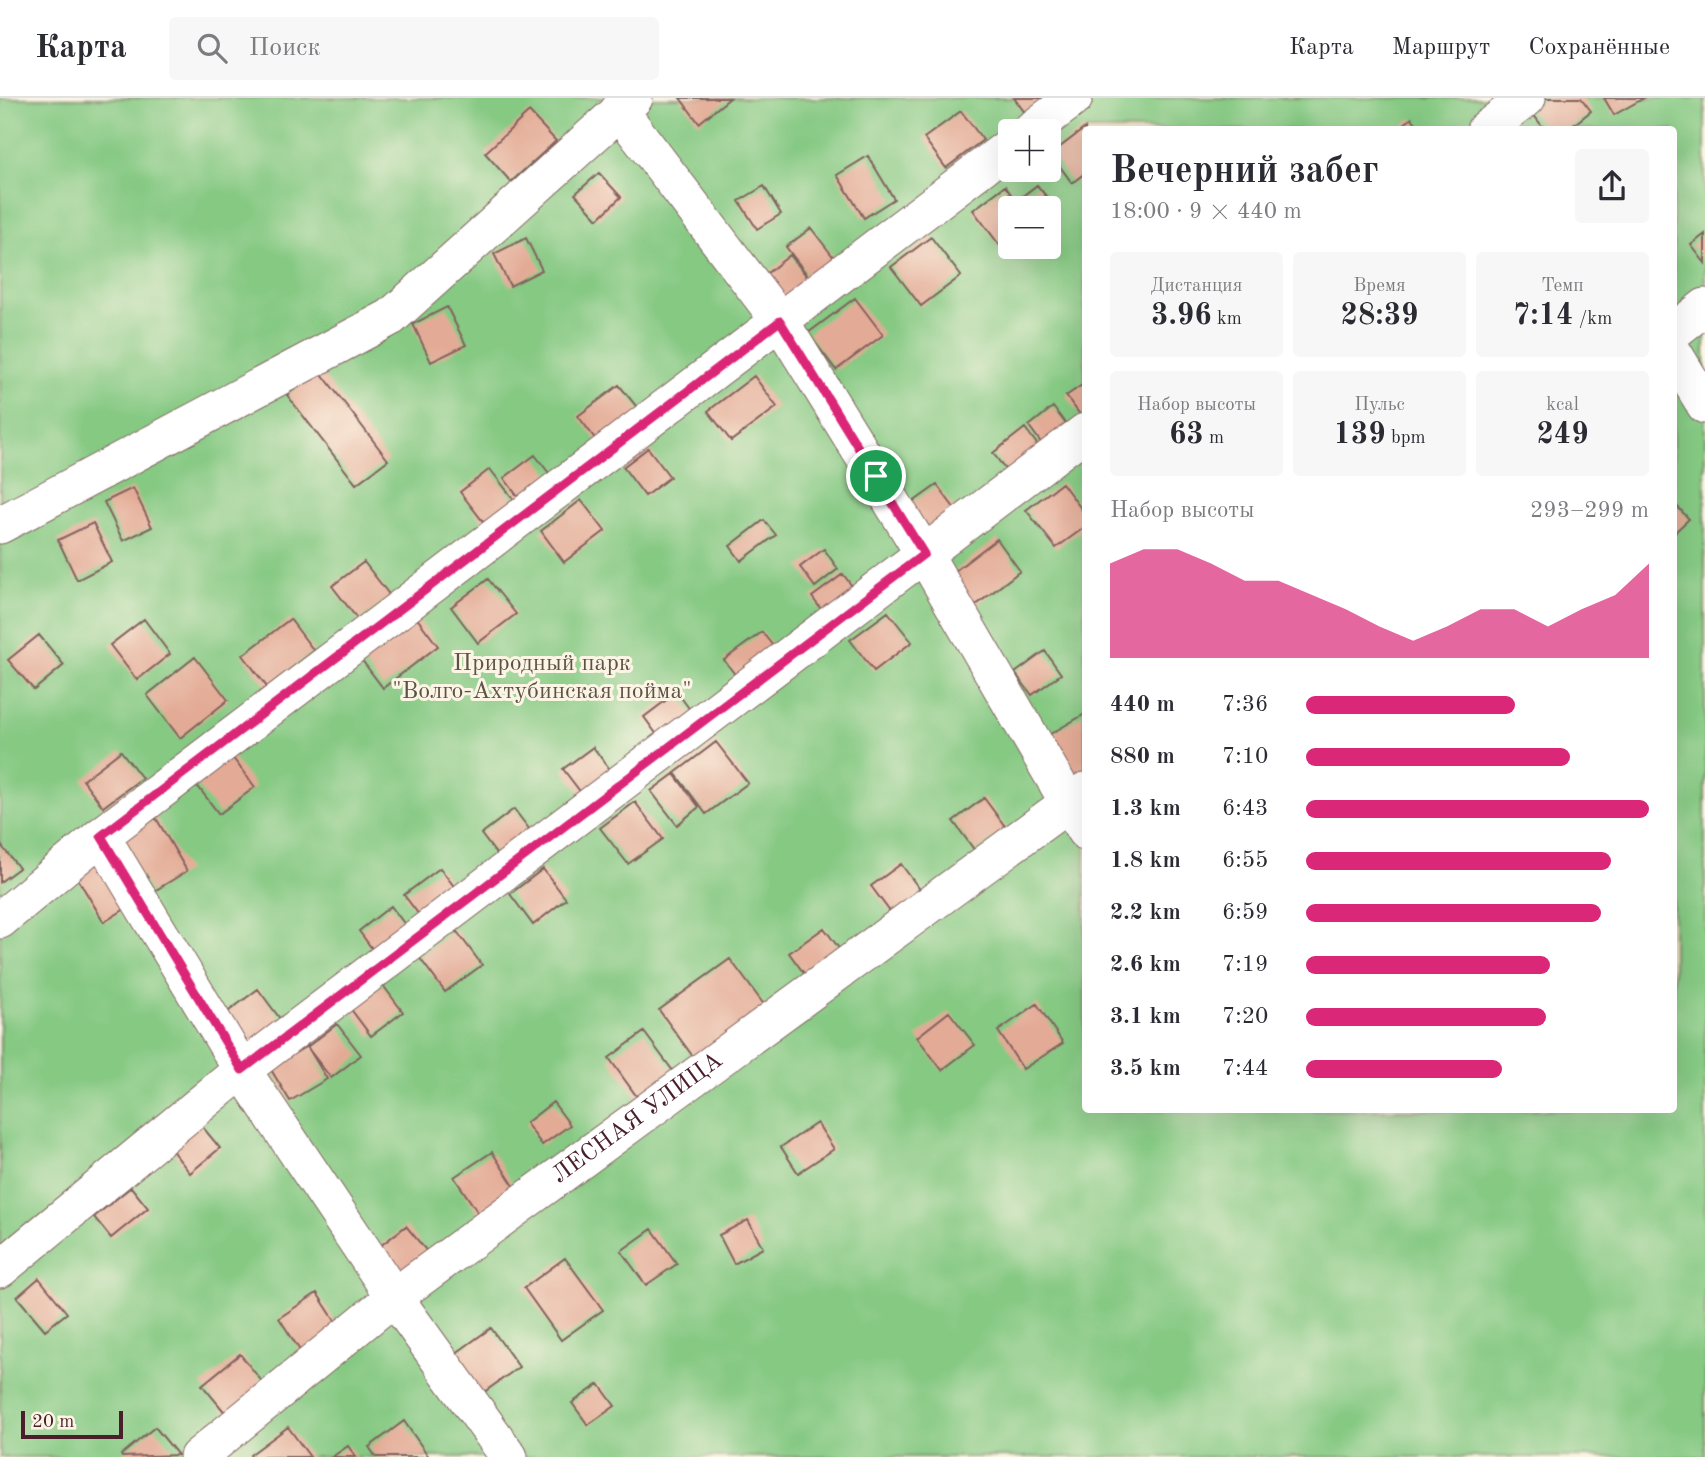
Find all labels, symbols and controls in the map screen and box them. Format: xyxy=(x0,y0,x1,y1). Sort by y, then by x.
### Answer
search box xyxy=(169,17,659,80)
icon: search xyxy=(193,29,231,67)
text: Карта xyxy=(35,32,127,65)
text: Поиск xyxy=(249,35,321,61)
text: Карта xyxy=(1289,36,1354,60)
text: Маршрут xyxy=(1392,36,1490,60)
text: Сохранённые xyxy=(1528,36,1670,60)
map controls xyxy=(998,119,1061,259)
button: + xyxy=(998,119,1061,182)
button: share xyxy=(1575,149,1649,223)
text: Вечерний забег xyxy=(1110,153,1379,191)
button: − xyxy=(998,196,1061,259)
text: 18:00 · 9 × 440 m xyxy=(1110,200,1302,223)
text: Дистанция xyxy=(1151,277,1242,296)
text: Время xyxy=(1353,277,1406,296)
text: Темп xyxy=(1541,277,1584,296)
text: 3.96 xyxy=(1151,301,1212,331)
text: 28:39 xyxy=(1341,301,1419,331)
text: 7:14 xyxy=(1513,301,1573,331)
text: km xyxy=(1212,310,1242,329)
text: /km xyxy=(1573,310,1612,329)
text: Набор высоты xyxy=(1137,396,1256,415)
text: Пульс xyxy=(1354,396,1405,415)
text: kcal xyxy=(1546,396,1579,415)
text: 63 xyxy=(1169,420,1204,450)
text: 139 xyxy=(1333,420,1386,450)
text: 249 xyxy=(1536,420,1589,450)
text: m xyxy=(1204,429,1224,448)
text: bpm xyxy=(1386,429,1426,448)
pin xyxy=(846,446,906,506)
icon: arrive xyxy=(857,457,895,495)
text: Набор высоты xyxy=(1110,499,1254,522)
text: 293–299 m xyxy=(1530,499,1649,522)
park label: Природный парк "Волго-Ахтубинская пойма" xyxy=(392,652,692,704)
text: 440 m xyxy=(1110,693,1175,716)
text: 7:36 xyxy=(1222,693,1268,716)
text: 880 m xyxy=(1110,745,1175,768)
text: 7:10 xyxy=(1222,745,1268,768)
text: 1.3 km xyxy=(1110,797,1181,820)
text: 6:43 xyxy=(1222,797,1268,820)
text: 1.8 km xyxy=(1110,849,1181,872)
text: 6:55 xyxy=(1222,849,1268,872)
text: 2.2 km xyxy=(1110,901,1181,924)
text: 6:59 xyxy=(1222,901,1268,924)
text: 2.6 km xyxy=(1110,953,1181,976)
text: 7:19 xyxy=(1222,953,1268,976)
text: 3.1 km xyxy=(1110,1005,1181,1028)
text: 7:20 xyxy=(1222,1005,1268,1028)
street label: ЛЕСНАЯ УЛИЦА xyxy=(548,1048,727,1189)
text: 3.5 km xyxy=(1110,1057,1181,1080)
text: 7:44 xyxy=(1222,1057,1268,1080)
scale bar xyxy=(21,1408,122,1440)
text: 20 m xyxy=(32,1413,74,1432)

